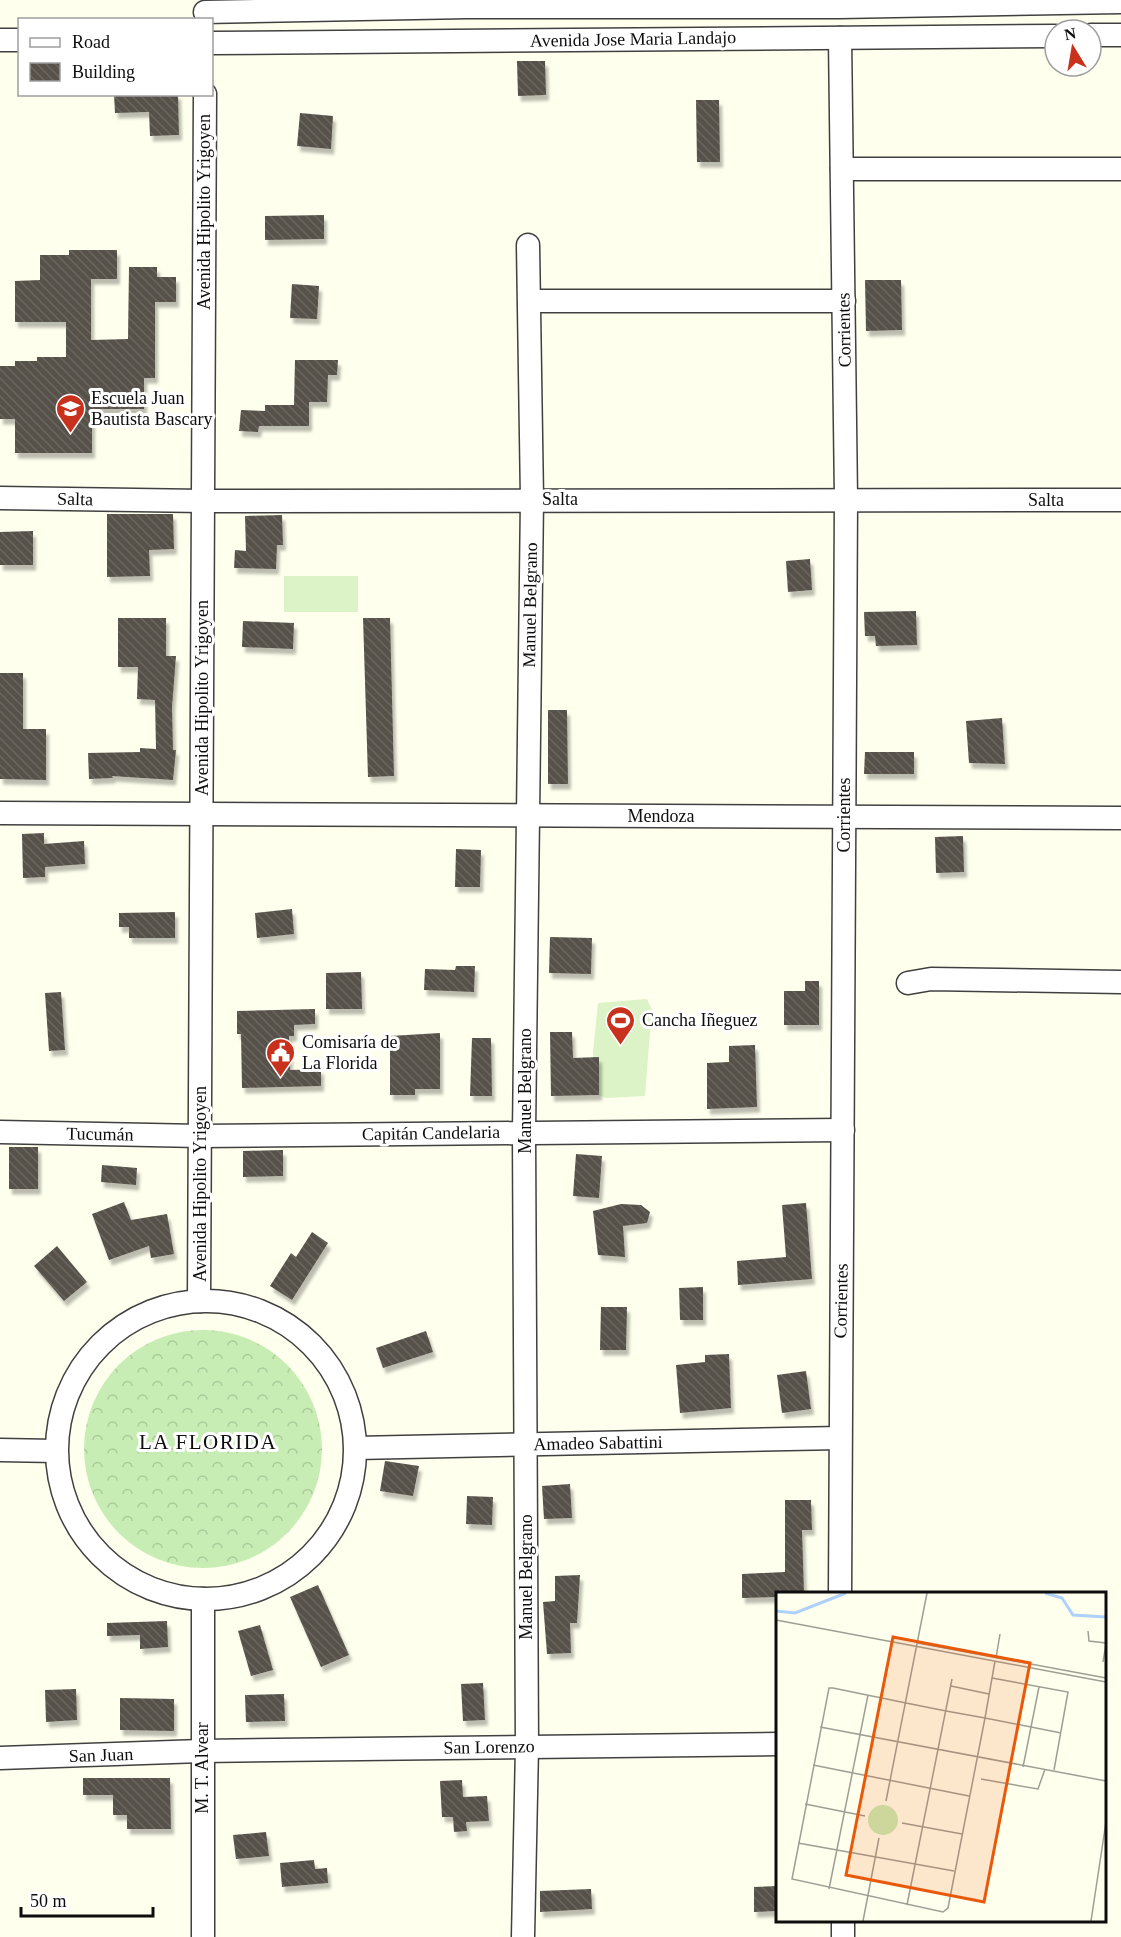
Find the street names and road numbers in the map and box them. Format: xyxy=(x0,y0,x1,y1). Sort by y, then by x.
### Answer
street label: Avenida Jose Maria Landajo xyxy=(530,27,736,51)
street label: Avenida Hipolito Yrigoyen xyxy=(194,114,214,310)
street label: Corrientes xyxy=(833,292,855,368)
street label: Salta xyxy=(57,489,93,509)
street label: Salta xyxy=(542,489,578,509)
street label: Salta xyxy=(1028,490,1064,510)
street label: Manuel Belgrano xyxy=(519,542,541,668)
street label: Avenida Hipolito Yrigoyen xyxy=(192,600,212,796)
street label: Corrientes xyxy=(834,778,854,852)
street label: Mendoza xyxy=(628,806,694,826)
street label: Manuel Belgrano xyxy=(515,1028,535,1154)
street label: Avenida Hipolito Yrigoyen xyxy=(190,1086,210,1282)
street label: Capitán Candelaria xyxy=(362,1122,500,1144)
street label: Tucumán xyxy=(66,1123,134,1145)
street label: Corrientes xyxy=(830,1263,852,1339)
street label: Amadeo Sabattini xyxy=(533,1432,663,1454)
street label: Manuel Belgrano xyxy=(516,1514,536,1640)
street label: M. T. Alvear xyxy=(192,1722,212,1814)
street label: San Lorenzo xyxy=(443,1736,535,1758)
street label: San Juan xyxy=(68,1744,134,1766)

